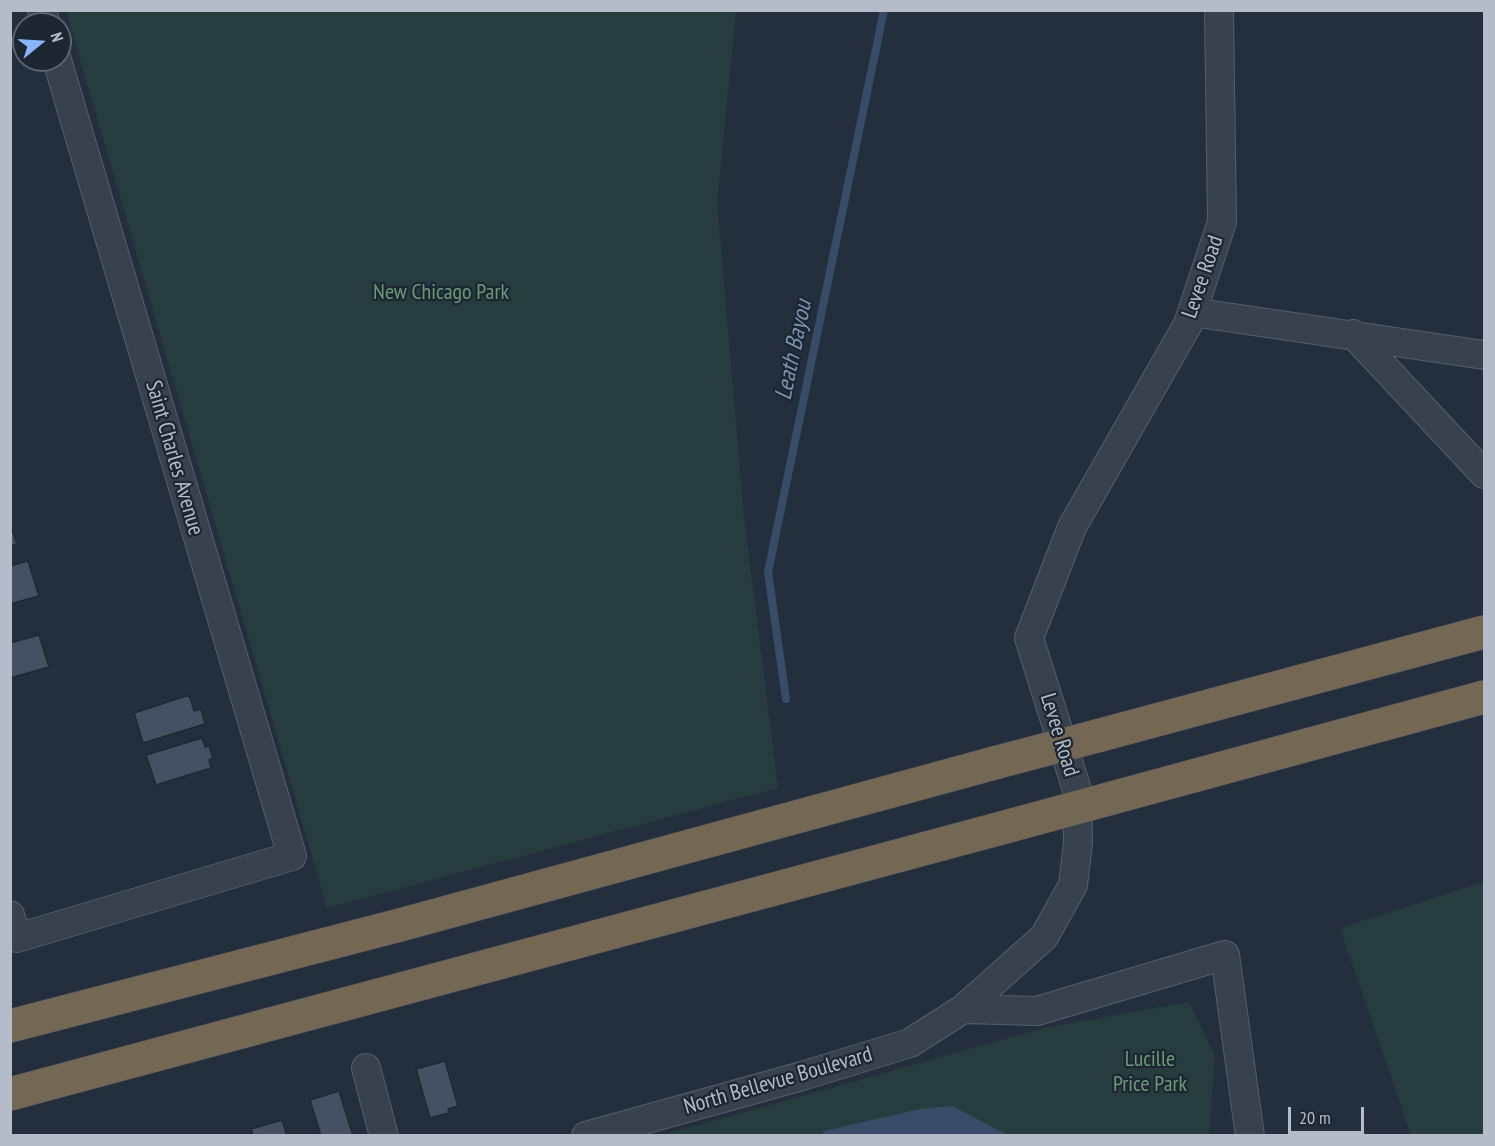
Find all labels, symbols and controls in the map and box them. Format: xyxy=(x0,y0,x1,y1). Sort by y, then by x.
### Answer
north arrow xyxy=(12,12,72,72)
text: N xyxy=(46,30,68,44)
street label: Levee Road xyxy=(1177,232,1229,322)
park label: New Chicago Park xyxy=(373,280,509,306)
water label: Leath Bayou xyxy=(769,297,819,403)
street label: Saint Charles Avenue xyxy=(139,378,209,538)
street label: Levee Road xyxy=(1034,690,1084,780)
street label: North Bellevue Boulevard xyxy=(681,1041,875,1121)
park label: Lucille Price Park xyxy=(1113,1047,1187,1098)
scale bar xyxy=(1291,1095,1368,1133)
text: 20 m xyxy=(1299,1106,1331,1129)

